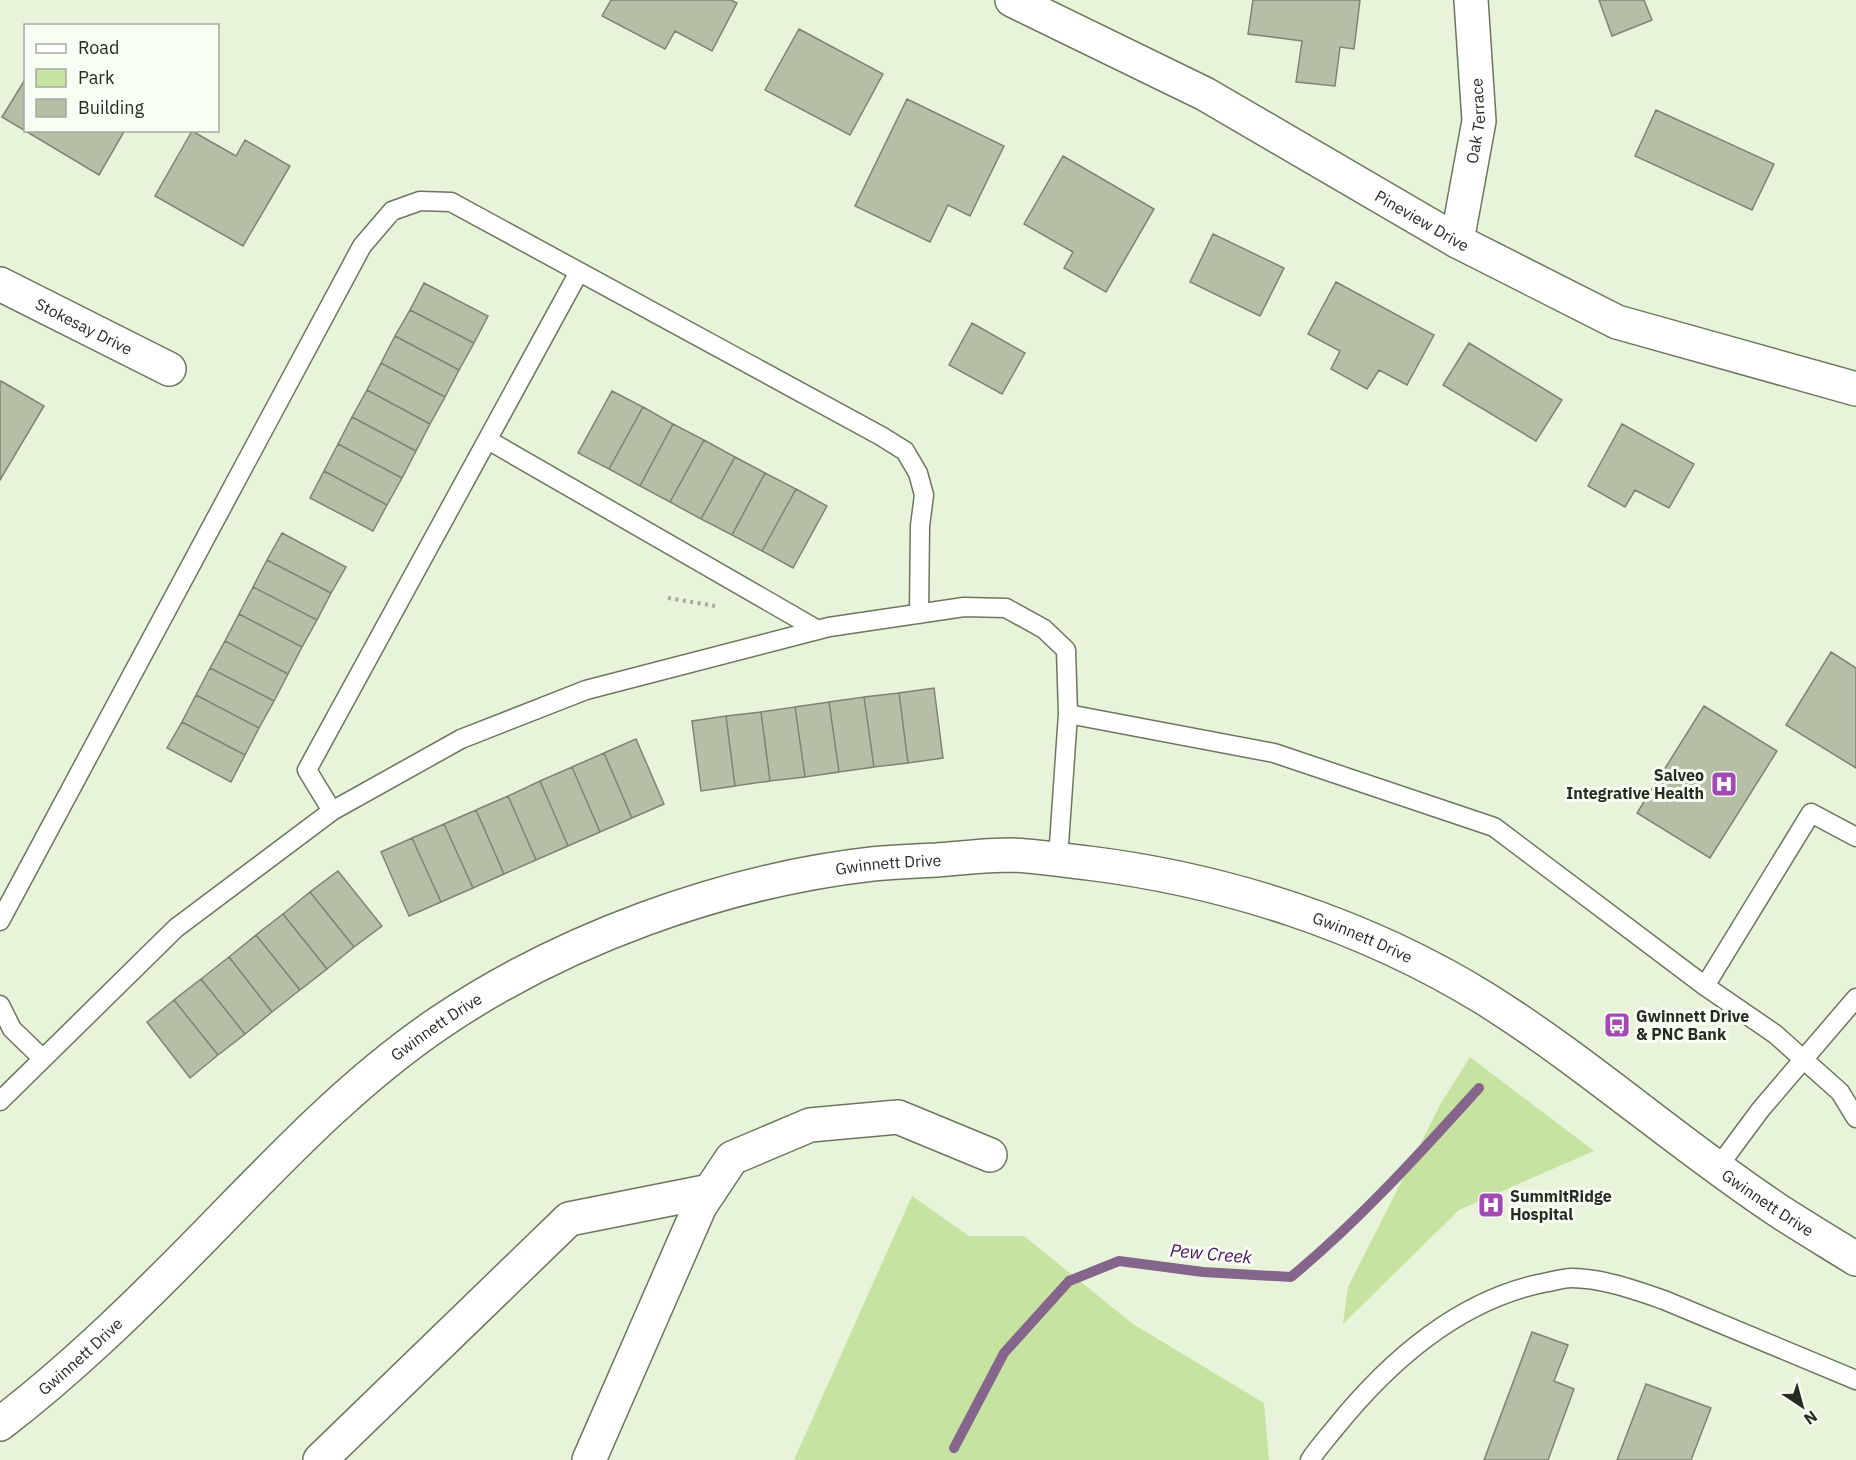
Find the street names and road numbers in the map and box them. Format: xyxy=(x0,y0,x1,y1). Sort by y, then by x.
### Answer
street label: Oak Terrace xyxy=(1461,77,1489,165)
street label: Pineview Drive xyxy=(1372,185,1473,256)
street label: Stokesay Drive xyxy=(32,293,136,359)
street label: Gwinnett Drive xyxy=(834,850,942,879)
street label: Gwinnett Drive xyxy=(1310,907,1416,967)
street label: Gwinnett Drive xyxy=(386,988,486,1065)
street label: Gwinnett Drive xyxy=(1718,1164,1818,1241)
street label: Gwinnett Drive xyxy=(34,1313,127,1399)

